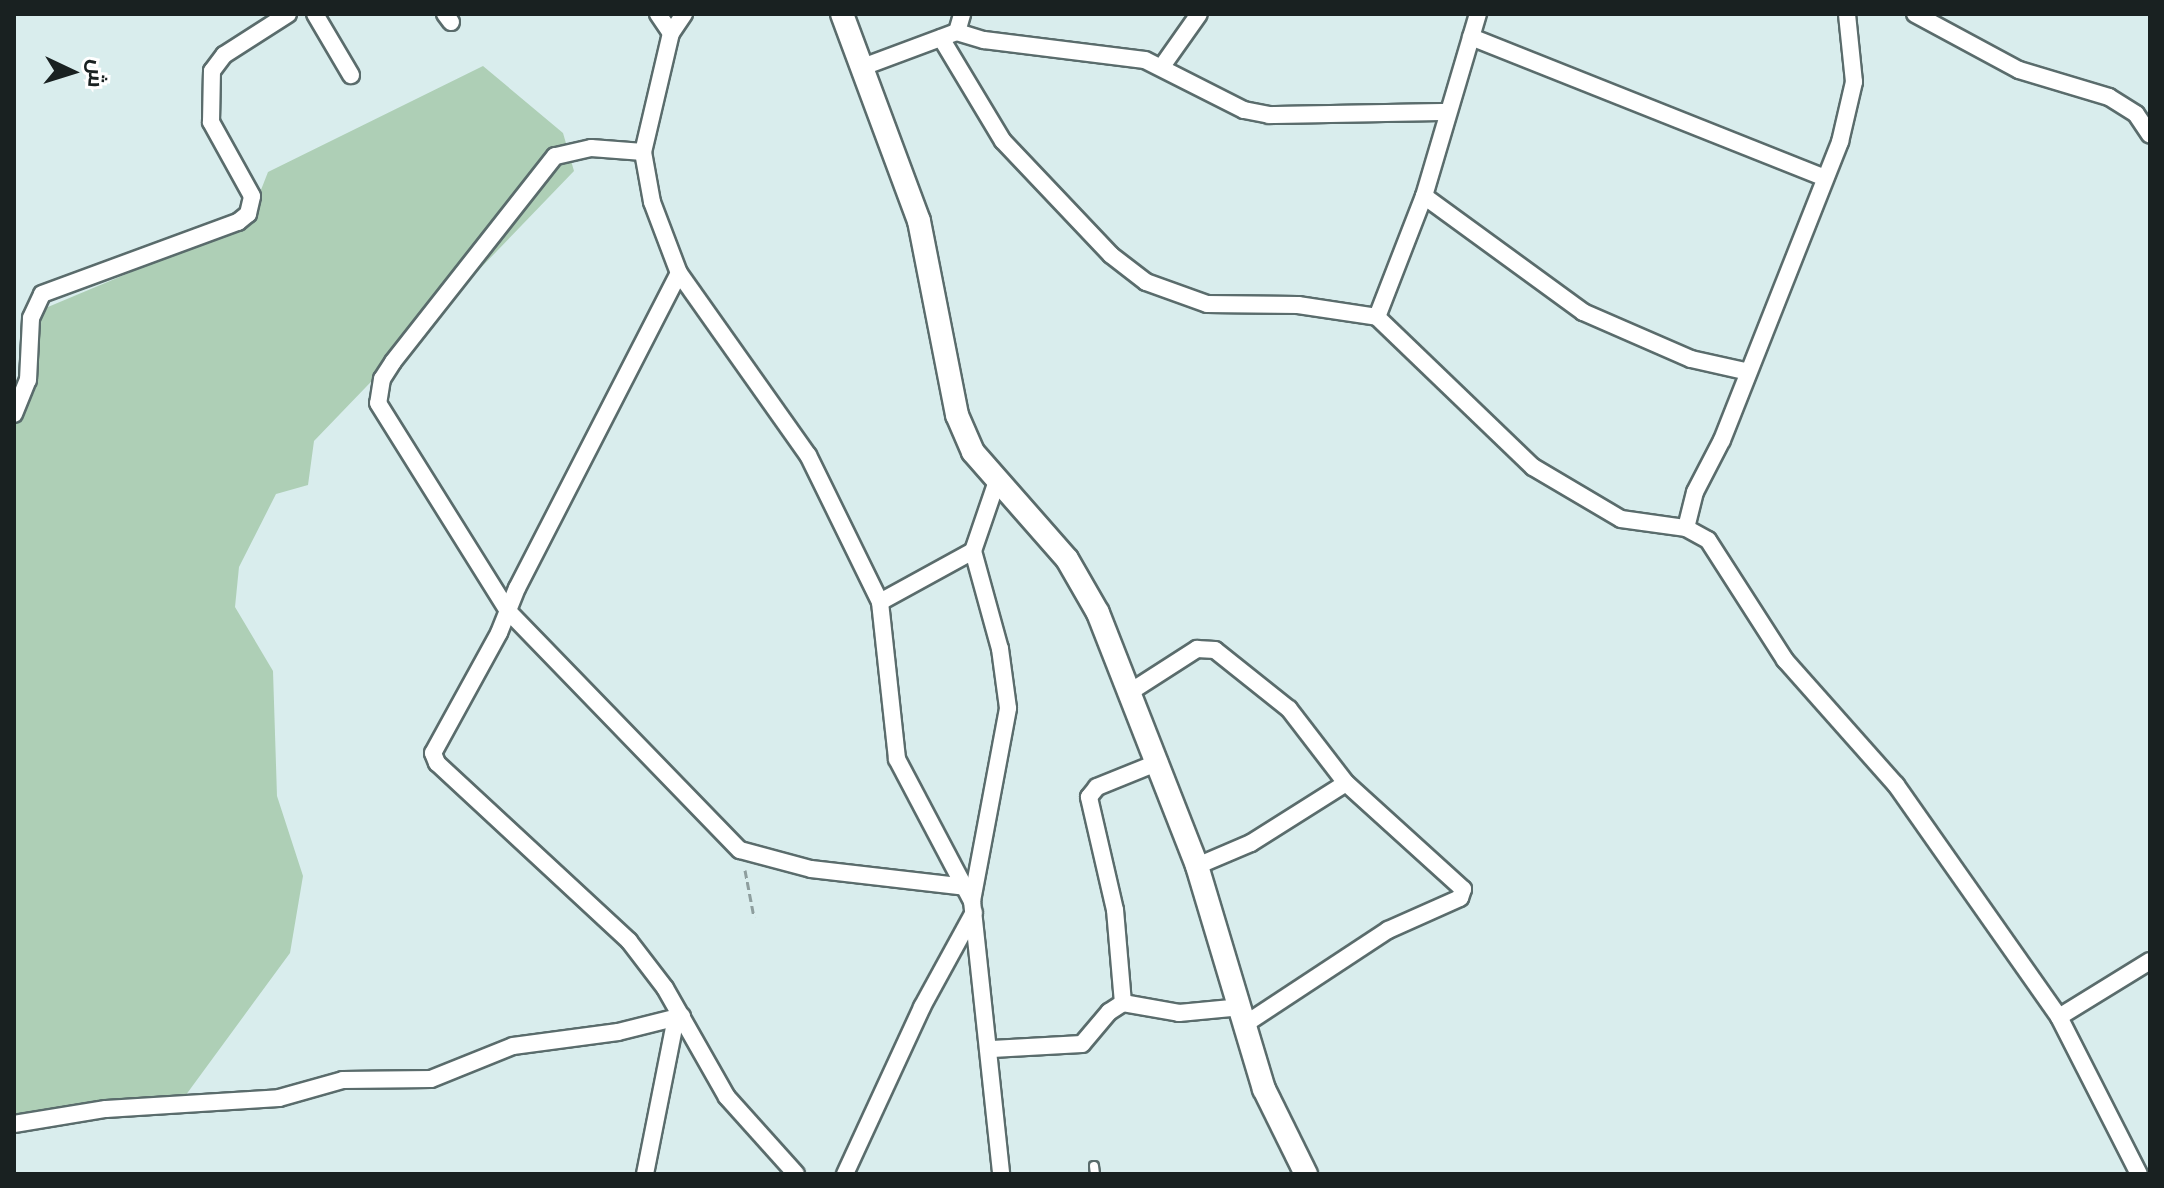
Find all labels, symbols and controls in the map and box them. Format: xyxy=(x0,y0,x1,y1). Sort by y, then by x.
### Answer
north arrow xyxy=(32,32,112,112)
text: ش xyxy=(80,59,113,89)

